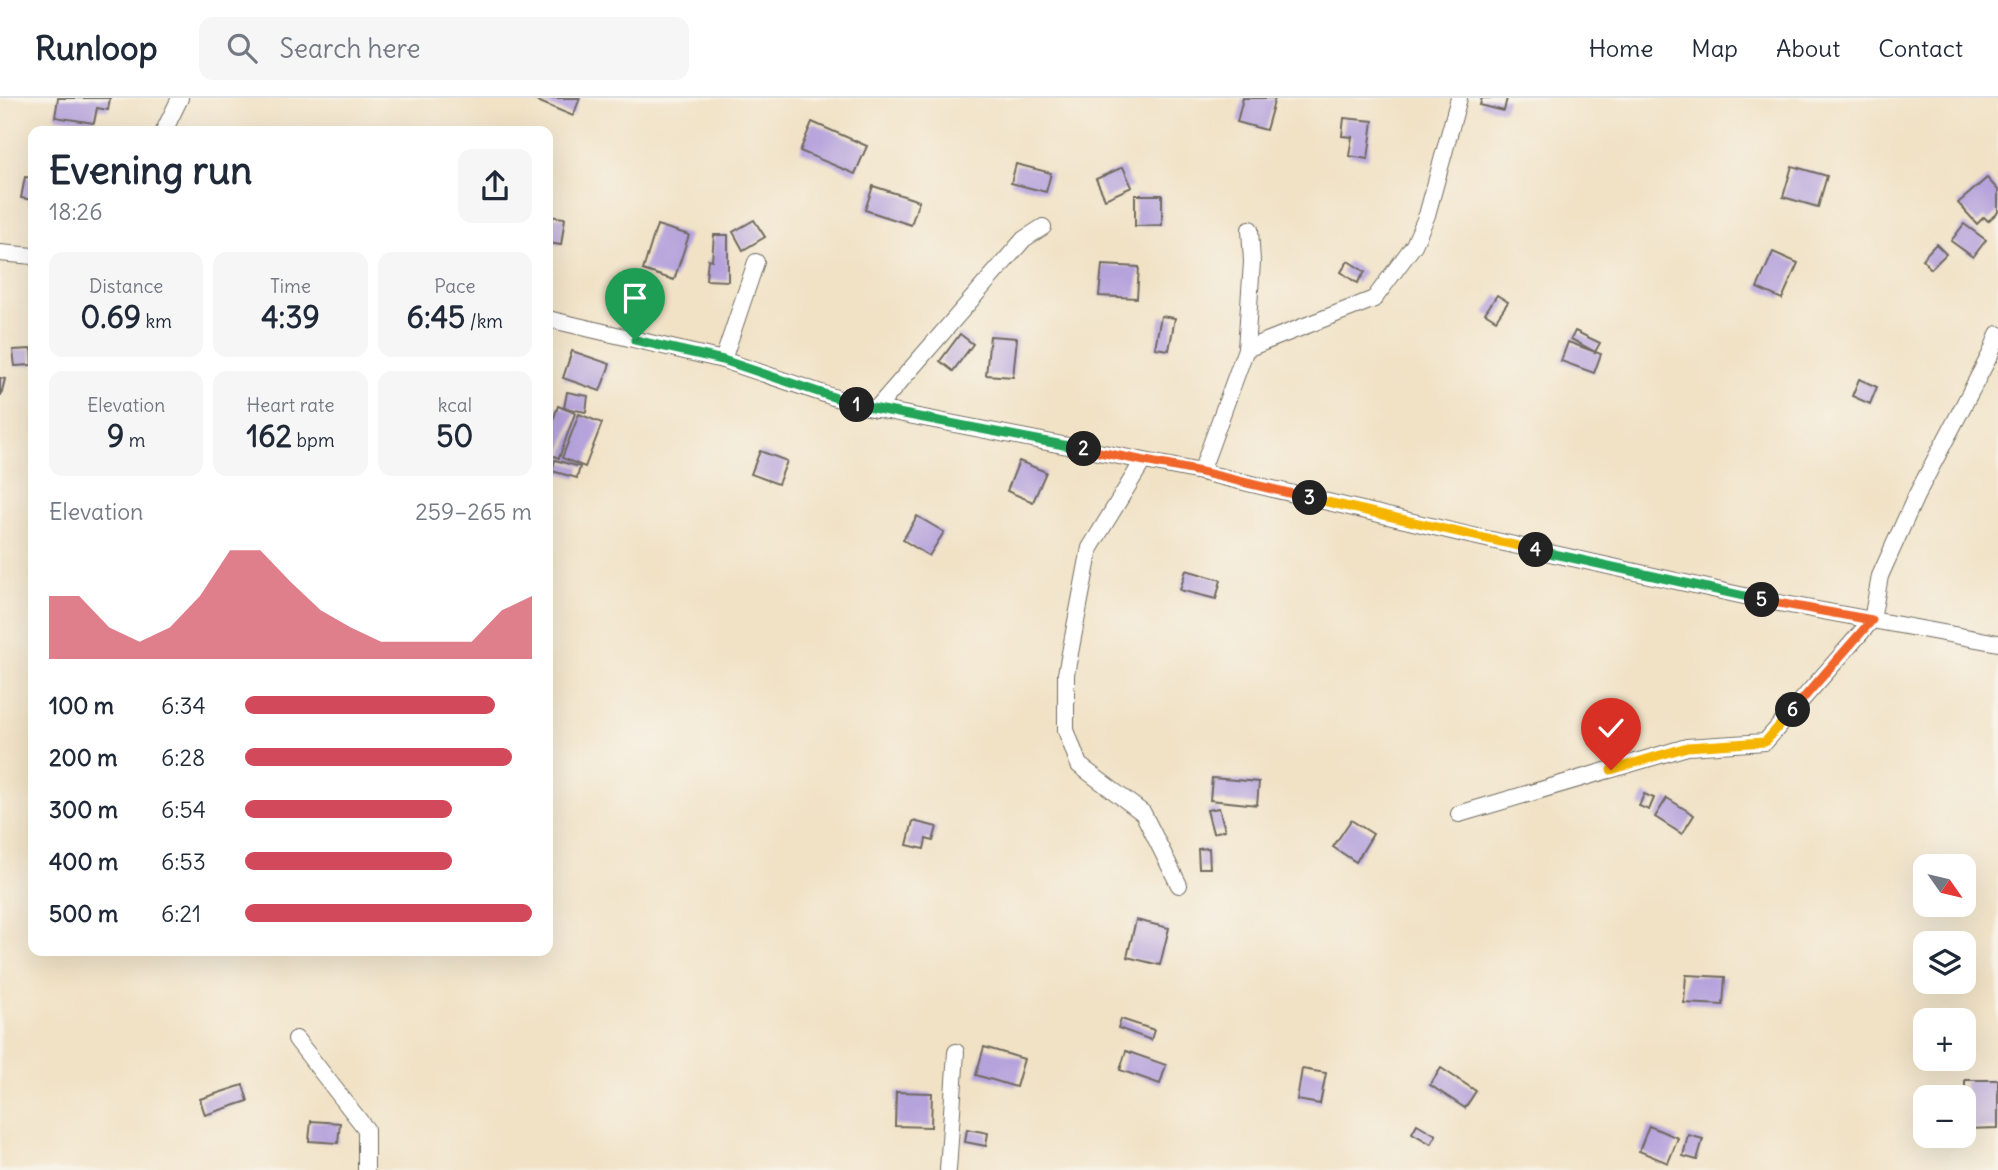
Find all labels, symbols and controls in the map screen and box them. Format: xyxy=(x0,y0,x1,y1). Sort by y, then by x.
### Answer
search box xyxy=(199,17,689,80)
text: Runloop xyxy=(35,27,157,69)
icon: search xyxy=(223,29,261,67)
text: Search here xyxy=(279,32,420,65)
text: Home xyxy=(1589,33,1653,63)
text: Map xyxy=(1691,33,1738,63)
text: About xyxy=(1776,33,1840,63)
text: Contact xyxy=(1878,33,1963,63)
text: Evening run xyxy=(49,147,252,194)
button: share xyxy=(458,149,532,223)
text: 18:26 xyxy=(49,197,102,226)
pin xyxy=(605,268,665,340)
text: Distance xyxy=(89,274,163,298)
text: Time xyxy=(270,274,311,298)
text: Pace xyxy=(434,274,475,298)
icon: arrive xyxy=(616,279,654,317)
text: 0.69 xyxy=(80,298,141,336)
text: 4:39 xyxy=(261,298,320,336)
text: 6:45 xyxy=(407,298,465,336)
text: km xyxy=(141,309,172,333)
text: /km xyxy=(465,309,503,333)
pin: 1 xyxy=(840,388,874,422)
text: 1 xyxy=(853,392,860,416)
text: Elevation xyxy=(87,393,165,417)
text: Heart rate xyxy=(246,393,335,417)
text: kcal xyxy=(438,393,472,417)
text: 9 xyxy=(107,417,124,455)
text: 162 xyxy=(246,417,292,455)
text: 50 xyxy=(436,417,473,455)
text: m xyxy=(124,428,145,452)
text: bpm xyxy=(292,428,335,452)
pin: 2 xyxy=(1066,432,1102,466)
text: 2 xyxy=(1078,436,1089,460)
pin: 3 xyxy=(1292,480,1328,516)
text: 3 xyxy=(1304,485,1315,509)
text: Elevation xyxy=(49,497,143,526)
text: 259–265 m xyxy=(415,497,532,526)
pin: 4 xyxy=(1518,532,1554,568)
text: 4 xyxy=(1530,537,1541,561)
pin: 5 xyxy=(1744,582,1780,618)
text: 5 xyxy=(1756,587,1767,611)
text: 100 m xyxy=(49,691,114,720)
text: 6:34 xyxy=(161,691,206,720)
pin: 6 xyxy=(1776,692,1811,728)
text: 6 xyxy=(1787,697,1798,721)
pin xyxy=(1581,698,1641,770)
icon: check xyxy=(1592,709,1630,747)
text: 200 m xyxy=(49,743,118,772)
text: 6:28 xyxy=(161,743,205,772)
text: 300 m xyxy=(49,795,118,824)
text: 6:54 xyxy=(161,795,206,824)
text: 400 m xyxy=(49,847,118,876)
text: 6:53 xyxy=(161,847,206,876)
north arrow xyxy=(1913,854,1976,917)
map controls xyxy=(1913,854,1976,1148)
text: 500 m xyxy=(49,899,118,928)
text: 6:21 xyxy=(161,899,201,928)
button: layers xyxy=(1913,931,1976,994)
button: + xyxy=(1913,1008,1976,1071)
button: − xyxy=(1913,1085,1976,1148)

